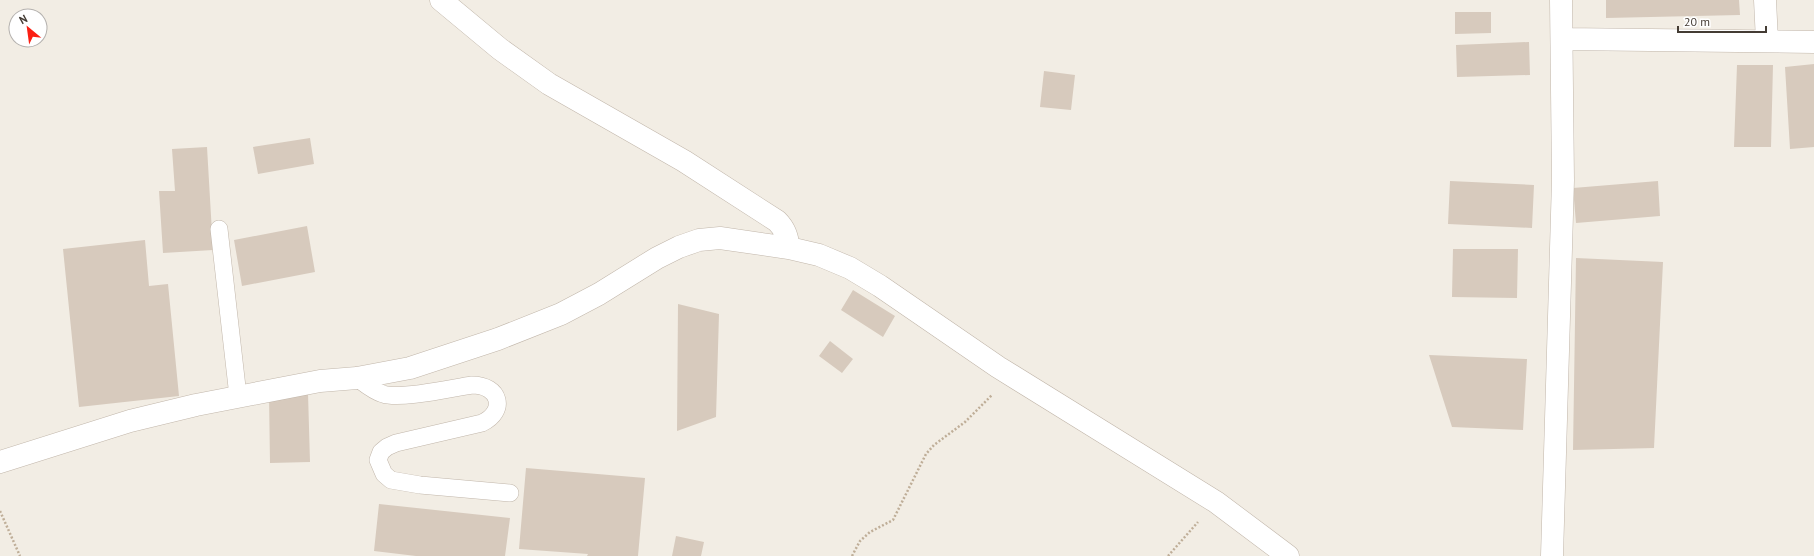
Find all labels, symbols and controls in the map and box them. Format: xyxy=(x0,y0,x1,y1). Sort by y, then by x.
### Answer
north arrow xyxy=(8,8,48,48)
scale bar xyxy=(1678,8,1766,34)
text: N xyxy=(17,11,30,27)
text: 20 m xyxy=(1684,14,1710,29)

